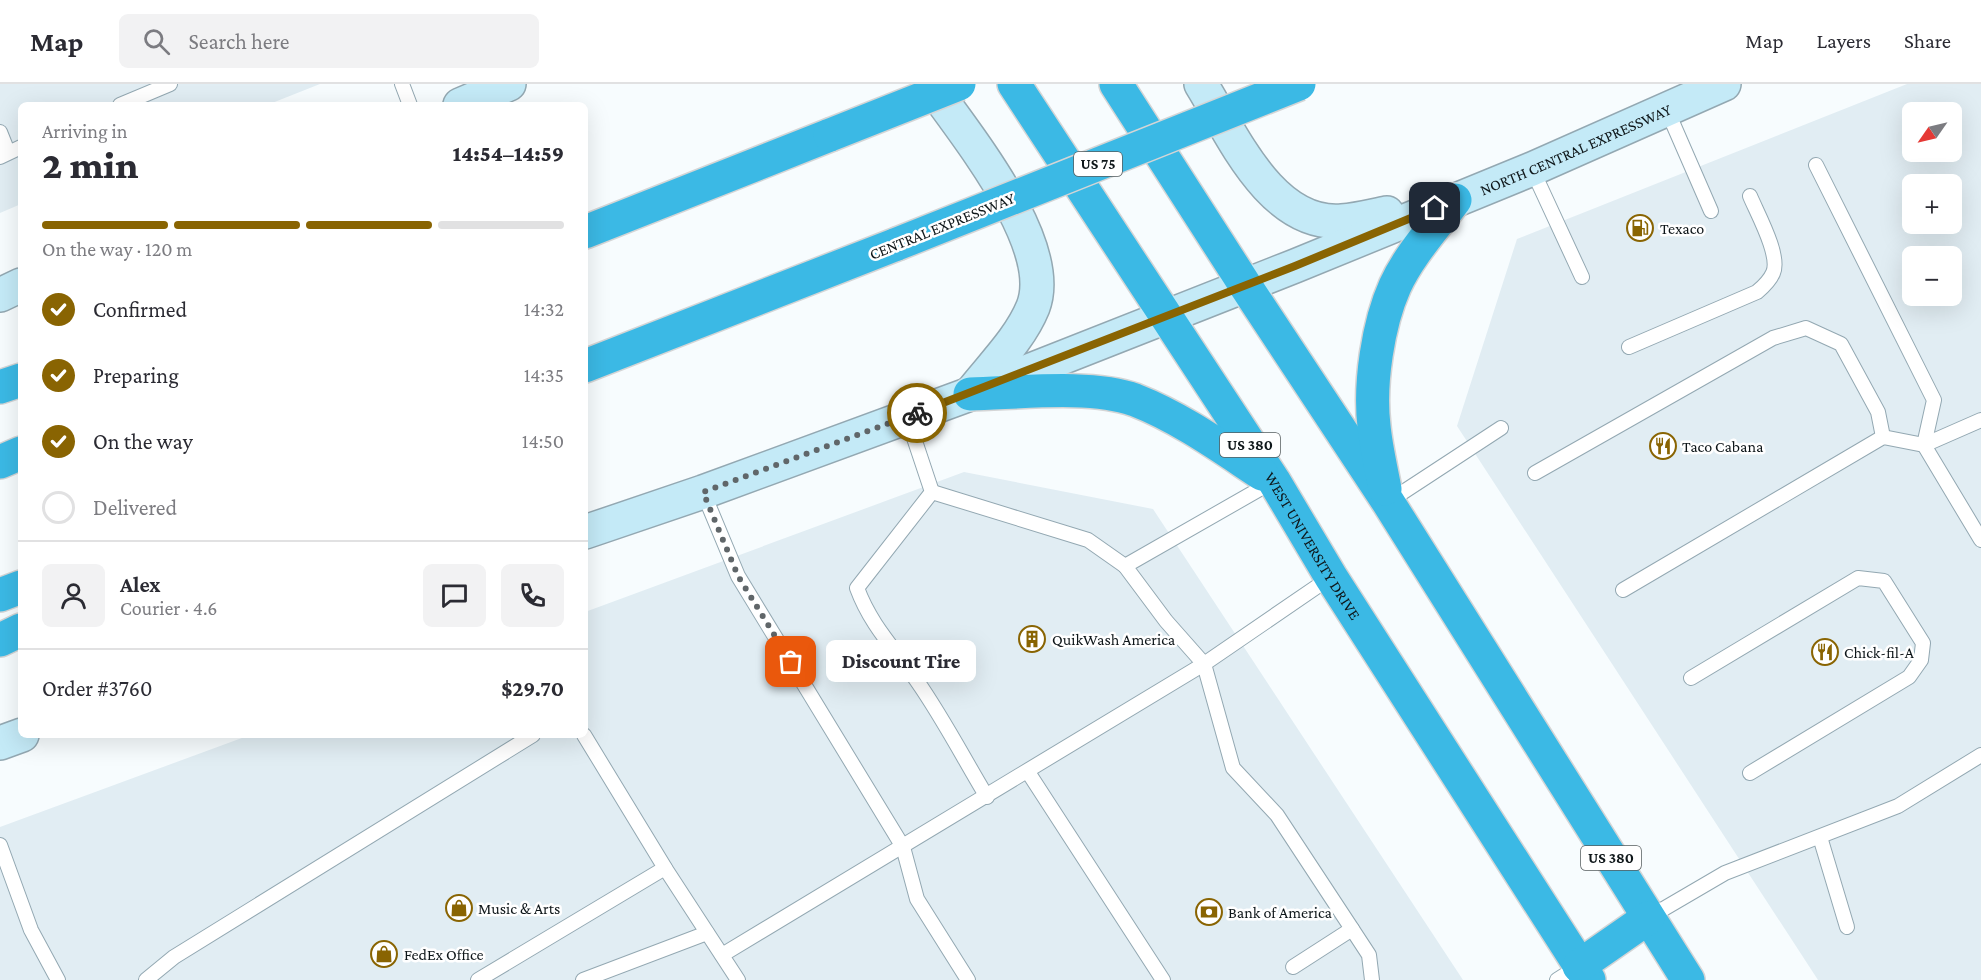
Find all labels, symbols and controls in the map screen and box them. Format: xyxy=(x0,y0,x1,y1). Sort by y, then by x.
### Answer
search box xyxy=(119,14,539,68)
icon: search xyxy=(140,25,173,58)
text: Map xyxy=(30,26,83,57)
text: Search here xyxy=(188,29,289,54)
text: Map xyxy=(1745,29,1784,53)
text: Layers xyxy=(1817,29,1871,53)
text: Share xyxy=(1904,29,1951,53)
street label: NORTH CENTRAL EXPRESSWAY xyxy=(1477,100,1674,198)
north arrow xyxy=(1902,102,1962,162)
map controls xyxy=(1902,102,1962,306)
text: Arriving in xyxy=(42,120,127,142)
text: 14:54–14:59 xyxy=(453,141,564,166)
text: 2 min xyxy=(42,143,138,186)
road number: US 75 xyxy=(1074,152,1122,176)
button: + xyxy=(1902,174,1962,234)
pin xyxy=(1409,182,1460,233)
street label: CENTRAL EXPRESSWAY xyxy=(867,189,1017,263)
icon: home xyxy=(1418,191,1451,224)
fuel station icon: Texaco xyxy=(1625,213,1655,243)
place label: Texaco xyxy=(1660,220,1704,237)
text: On the way · 120 m xyxy=(42,238,192,260)
button: − xyxy=(1902,246,1962,306)
icon: check xyxy=(42,293,75,326)
text: Confirmed xyxy=(93,297,187,322)
text: 14:32 xyxy=(524,298,564,320)
icon: check xyxy=(42,359,75,392)
text: Preparing xyxy=(93,363,179,388)
text: 14:35 xyxy=(524,364,564,386)
courier xyxy=(887,383,947,443)
icon: bike xyxy=(901,397,934,430)
icon: check xyxy=(42,425,75,458)
text: On the way xyxy=(93,429,193,454)
text: 14:50 xyxy=(522,430,564,452)
restaurant icon: Taco Cabana xyxy=(1648,431,1678,461)
road number: US 380 xyxy=(1220,433,1280,457)
place label: Taco Cabana xyxy=(1682,438,1764,455)
street label: WEST UNIVERSITY DRIVE xyxy=(1262,469,1364,623)
text: Delivered xyxy=(93,495,177,520)
button: person xyxy=(42,564,105,627)
button: chat xyxy=(423,564,486,627)
button: phone xyxy=(501,564,564,627)
text: Alex xyxy=(120,572,161,597)
text: Courier · 4.6 xyxy=(120,597,218,619)
building icon: QuikWash America xyxy=(1017,624,1047,654)
place label: QuikWash America xyxy=(1052,631,1176,648)
pin xyxy=(765,636,816,687)
restaurant icon: Chick-fil-A xyxy=(1810,637,1840,667)
callout: Discount Tire xyxy=(827,641,977,683)
place label: Chick-fil-A xyxy=(1844,644,1915,661)
icon: bag xyxy=(774,645,807,678)
text: Discount Tire xyxy=(842,650,960,672)
text: Order #3760 xyxy=(42,676,152,701)
text: $29.70 xyxy=(501,676,564,701)
road number: US 380 xyxy=(1581,846,1641,870)
shop icon: Music & Arts xyxy=(444,893,474,923)
bank icon: Bank of America xyxy=(1194,897,1224,927)
place label: Music & Arts xyxy=(478,900,560,917)
place label: Bank of America xyxy=(1228,904,1333,921)
shop icon: FedEx Office xyxy=(369,939,399,969)
place label: FedEx Office xyxy=(404,946,484,963)

